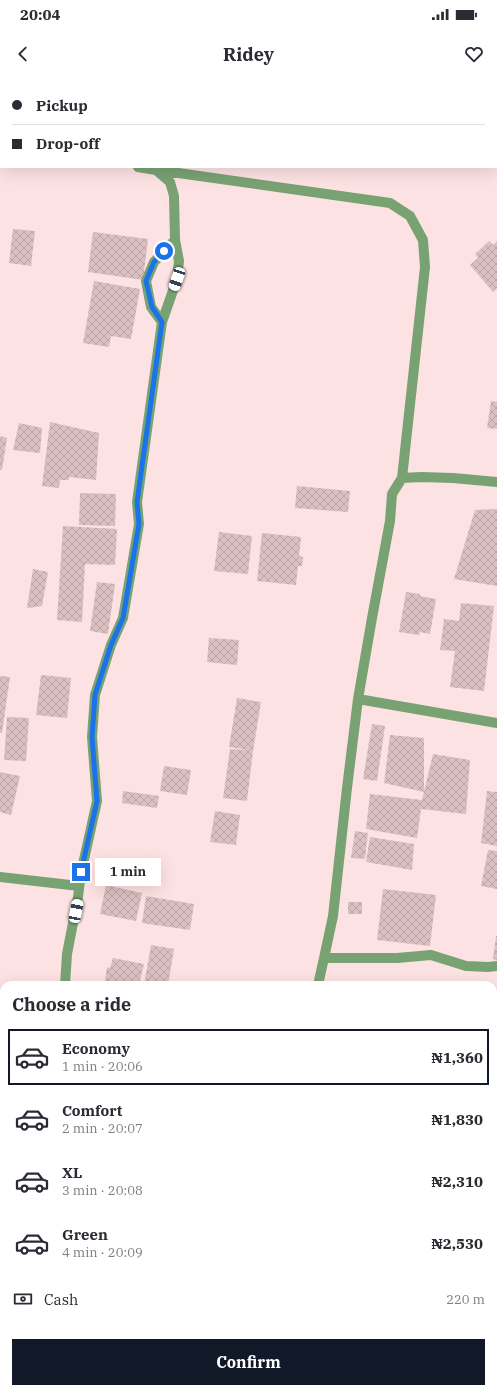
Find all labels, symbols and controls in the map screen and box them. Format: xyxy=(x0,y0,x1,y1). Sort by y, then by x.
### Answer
text: 20:04 xyxy=(20,5,61,24)
icon: back xyxy=(12,43,34,65)
text: Ridey xyxy=(223,43,274,66)
icon: heart xyxy=(463,43,485,65)
text: Pickup xyxy=(36,96,88,115)
text: Drop-off xyxy=(36,134,100,153)
route start xyxy=(155,242,173,260)
car xyxy=(167,266,187,292)
callout: 1 min xyxy=(95,858,161,886)
route end xyxy=(72,863,90,881)
text: 1 min xyxy=(110,863,146,880)
car xyxy=(68,898,84,924)
text: Choose a ride xyxy=(12,993,131,1016)
icon: car xyxy=(14,1039,50,1075)
text: Economy xyxy=(62,1039,130,1058)
text: ₦1,360 xyxy=(431,1048,483,1067)
text: 1 min · 20:06 xyxy=(62,1058,143,1075)
icon: car xyxy=(14,1101,50,1137)
text: Comfort xyxy=(62,1101,122,1120)
text: ₦1,830 xyxy=(431,1110,483,1129)
text: 2 min · 20:07 xyxy=(62,1120,143,1137)
icon: car xyxy=(14,1163,50,1199)
text: XL xyxy=(62,1163,82,1182)
text: ₦2,310 xyxy=(431,1172,483,1191)
text: 3 min · 20:08 xyxy=(62,1182,143,1199)
icon: car xyxy=(14,1225,50,1261)
text: Green xyxy=(62,1225,108,1244)
text: ₦2,530 xyxy=(431,1234,483,1253)
text: 4 min · 20:09 xyxy=(62,1244,143,1261)
icon: cash xyxy=(12,1288,34,1310)
text: Cash xyxy=(44,1290,78,1309)
text: 220 m xyxy=(446,1291,485,1308)
button: Confirm xyxy=(12,1339,485,1385)

